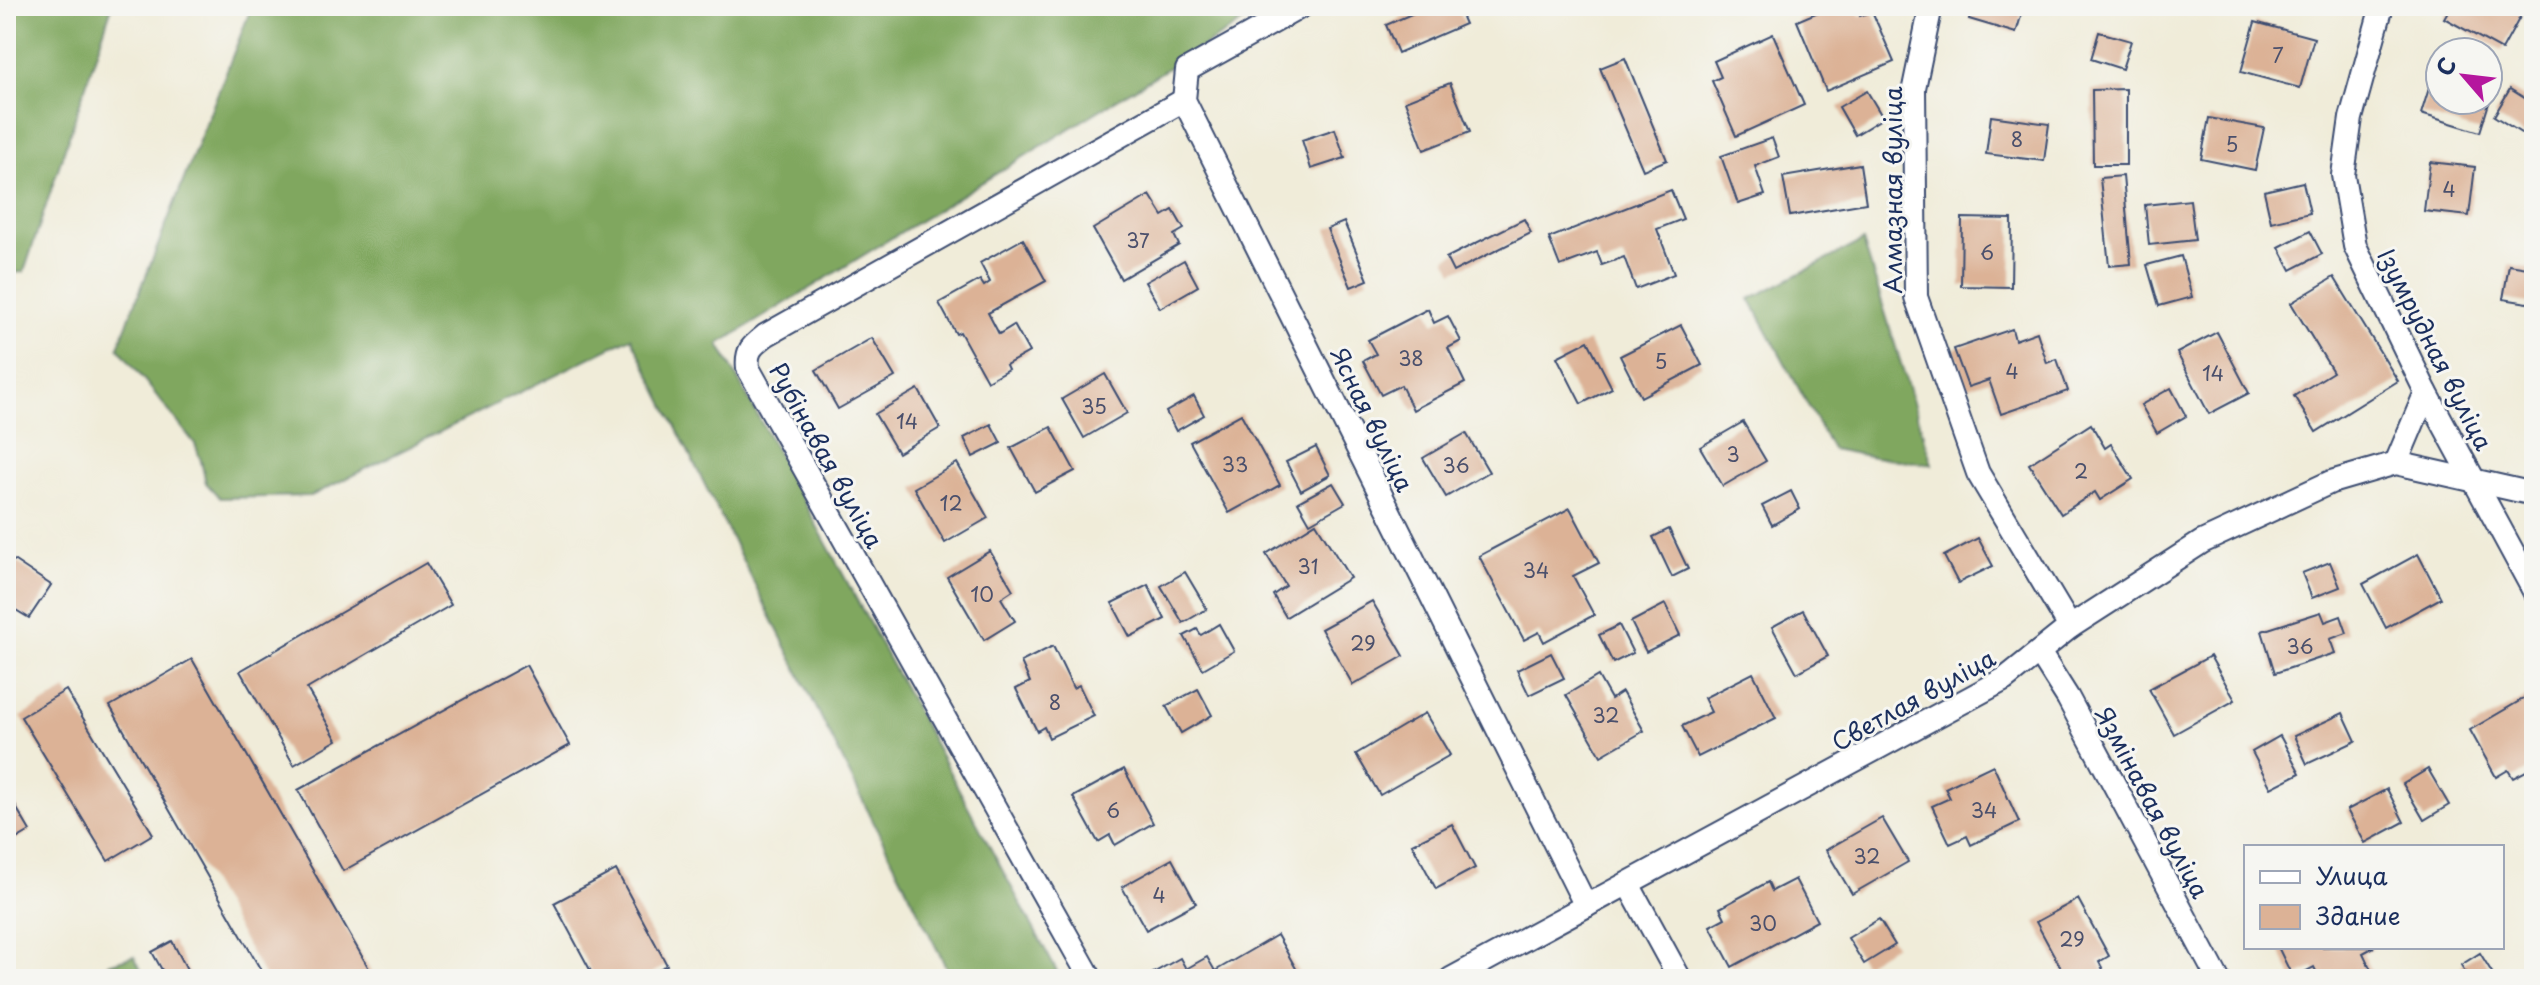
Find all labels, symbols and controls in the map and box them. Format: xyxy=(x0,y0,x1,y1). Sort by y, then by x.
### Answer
north arrow xyxy=(2424,36,2504,116)
house number: 7 xyxy=(2272,40,2284,70)
text: С xyxy=(2427,51,2463,81)
street label: Алмазная вуліца xyxy=(1874,86,1910,294)
house number: 8 xyxy=(2011,124,2023,154)
house number: 5 xyxy=(2226,129,2238,159)
house number: 4 xyxy=(2442,174,2456,204)
house number: 37 xyxy=(1126,225,1150,255)
house number: 6 xyxy=(1980,237,1994,267)
street label: Ізумрудная вуліца xyxy=(2369,242,2503,457)
street label: Ясная вуліца xyxy=(1322,340,1424,498)
house number: 38 xyxy=(1398,343,1424,373)
house number: 5 xyxy=(1655,346,1667,376)
street label: Рубінавая вуліца xyxy=(761,355,893,555)
house number: 4 xyxy=(2005,356,2019,386)
house number: 14 xyxy=(2202,358,2224,388)
house number: 35 xyxy=(1081,391,1107,421)
house number: 14 xyxy=(896,406,918,436)
house number: 3 xyxy=(1726,439,1740,469)
house number: 33 xyxy=(1222,449,1248,479)
house number: 36 xyxy=(1442,450,1470,480)
house number: 2 xyxy=(2074,456,2088,486)
house number: 12 xyxy=(939,488,963,518)
house number: 31 xyxy=(1298,551,1318,581)
house number: 34 xyxy=(1523,555,1549,585)
house number: 10 xyxy=(970,579,994,609)
house number: 29 xyxy=(1350,628,1376,658)
house number: 36 xyxy=(2286,631,2314,661)
street label: Светлая вуліца xyxy=(1824,639,2002,759)
house number: 8 xyxy=(1049,687,1061,717)
house number: 32 xyxy=(1593,700,1619,730)
street label: Язмінавая вуліца xyxy=(2087,700,2219,905)
house number: 6 xyxy=(1106,795,1120,825)
house number: 34 xyxy=(1971,795,1997,825)
house number: 32 xyxy=(1854,841,1880,871)
legend xyxy=(2244,845,2504,949)
text: Улица xyxy=(2316,857,2388,893)
house number: 4 xyxy=(1152,880,1166,910)
text: Здание xyxy=(2316,897,2401,933)
house number: 30 xyxy=(1749,908,1777,938)
house number: 29 xyxy=(2059,924,2085,954)

